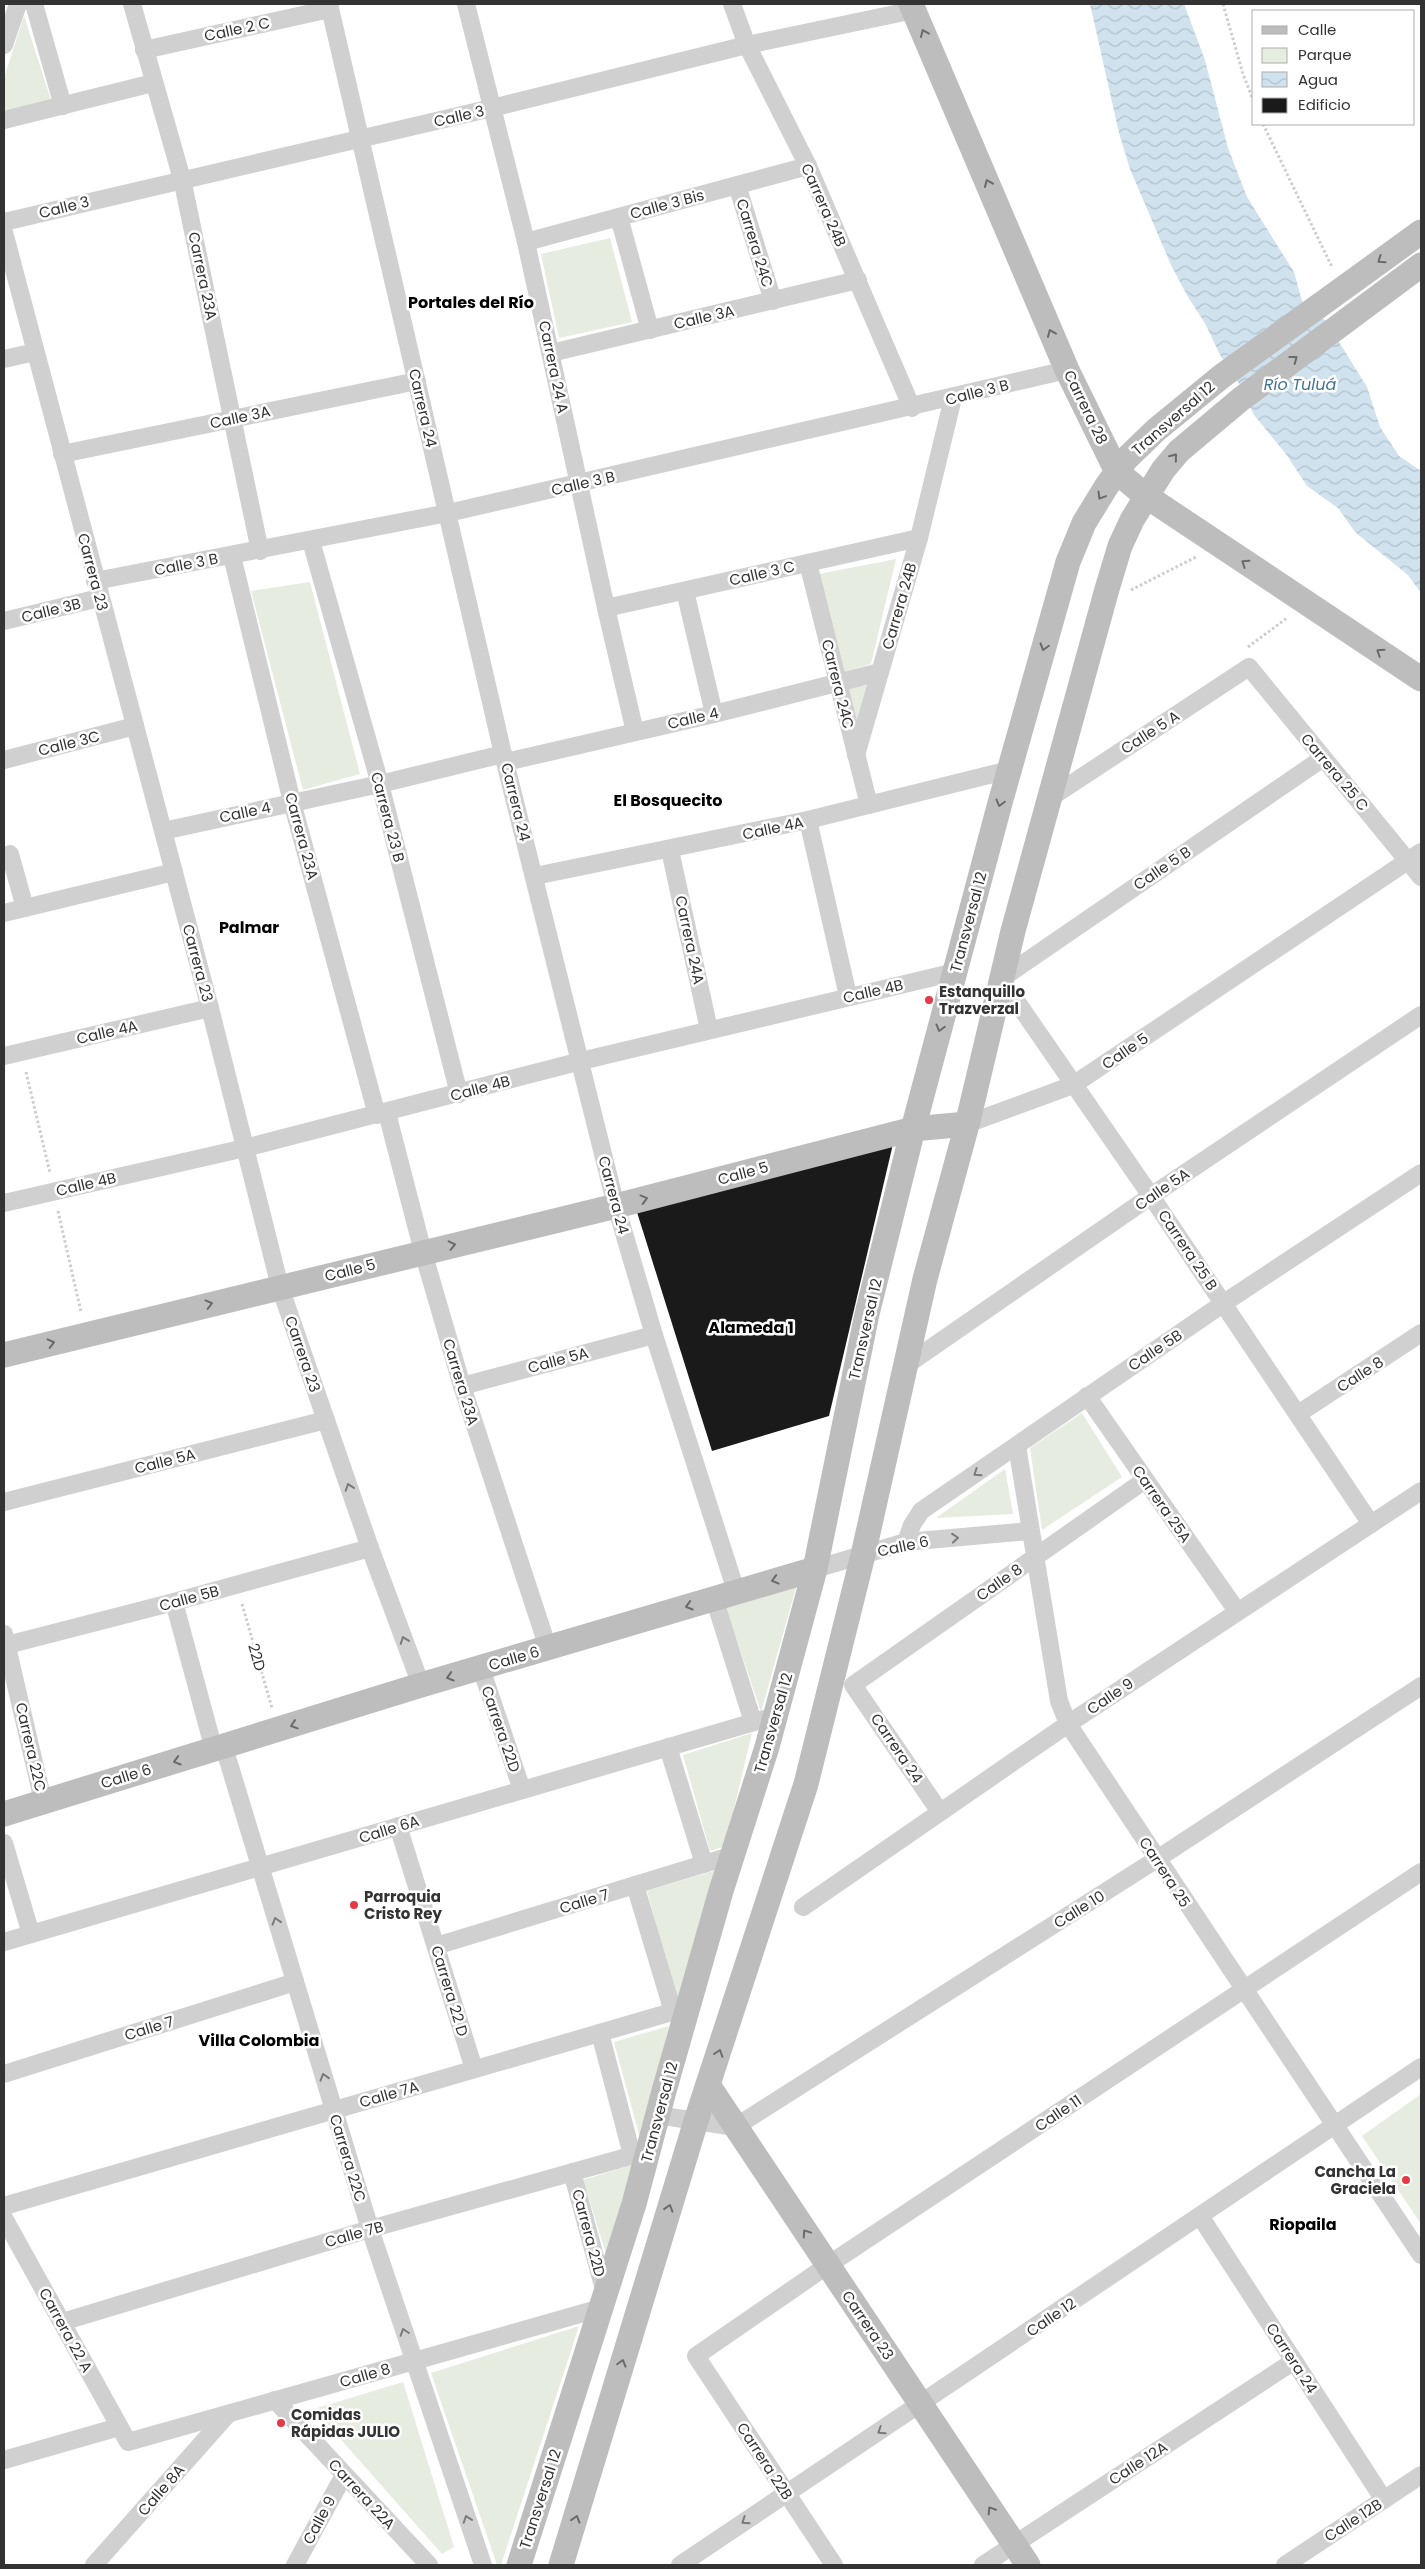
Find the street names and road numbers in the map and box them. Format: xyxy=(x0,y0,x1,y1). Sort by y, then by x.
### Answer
street label: Calle 2 C xyxy=(202,12,272,46)
street label: Calle 3 xyxy=(432,100,486,132)
street label: Carrera 24B xyxy=(796,160,852,250)
street label: Calle 3 Bis xyxy=(628,184,707,224)
street label: Calle 3 xyxy=(37,191,91,223)
street label: Carrera 24C xyxy=(732,196,778,290)
street label: Carrera 23A xyxy=(183,230,223,322)
street label: Calle 3A xyxy=(672,300,736,334)
street label: Carrera 24 A xyxy=(534,319,574,415)
street label: Carrera 28 xyxy=(1059,366,1113,448)
street label: Carrera 24 xyxy=(404,367,442,449)
street label: Calle 3 B xyxy=(943,374,1011,410)
street label: Transversal 12 xyxy=(1127,376,1219,460)
street label: Calle 3A xyxy=(208,400,272,434)
street label: Calle 3 B xyxy=(549,466,617,500)
street label: Carrera 23 xyxy=(73,531,113,613)
street label: Calle 3 B xyxy=(152,548,220,580)
street label: Calle 3 C xyxy=(727,555,797,591)
street label: Carrera 24B xyxy=(877,560,921,652)
street label: Calle 3B xyxy=(19,593,83,627)
street label: Carrera 24C xyxy=(817,637,859,731)
street label: Calle 4 xyxy=(665,702,721,734)
street label: Calle 5 A xyxy=(1117,705,1183,759)
street label: Calle 3C xyxy=(36,725,102,761)
street label: Carrera 25 C xyxy=(1296,729,1374,815)
street label: Carrera 24 xyxy=(496,761,536,843)
street label: Carrera 23 B xyxy=(366,770,410,864)
street label: Carrera 23A xyxy=(280,790,324,882)
street label: Calle 4 xyxy=(217,796,273,828)
street label: Calle 4A xyxy=(741,811,805,845)
street label: Calle 5 B xyxy=(1129,841,1195,895)
street label: Transversal 12 xyxy=(944,869,992,975)
street label: Carrera 24A xyxy=(670,894,710,986)
street label: Carrera 23 xyxy=(178,922,218,1004)
street label: Calle 4B xyxy=(841,974,905,1008)
street label: Calle 4A xyxy=(74,1015,140,1049)
street label: Calle 5 xyxy=(1098,1028,1152,1074)
street label: Calle 4B xyxy=(448,1070,512,1106)
street label: Carrera 24 xyxy=(594,1154,634,1236)
street label: Calle 5 xyxy=(715,1156,771,1190)
street label: Calle 5A xyxy=(1130,1163,1194,1215)
street label: Calle 4B xyxy=(54,1167,118,1201)
street label: Carrera 25 B xyxy=(1153,1205,1223,1295)
street label: Calle 5 xyxy=(322,1254,378,1286)
street label: Transversal 12 xyxy=(843,1276,887,1382)
street label: Carrera 23 xyxy=(280,1313,326,1395)
street label: Calle 5B xyxy=(1124,1324,1186,1376)
street label: Carrera 23A xyxy=(438,1336,484,1428)
street label: Calle 5A xyxy=(525,1342,591,1378)
street label: Calle 8 xyxy=(1333,1351,1387,1397)
street label: Calle 5A xyxy=(132,1443,198,1479)
street label: Carrera 25A xyxy=(1128,1461,1196,1547)
street label: Calle 6 xyxy=(875,1530,931,1562)
street label: Calle 8 xyxy=(972,1559,1026,1605)
street label: Calle 5B xyxy=(157,1580,221,1616)
street label: 22D xyxy=(243,1641,271,1673)
street label: Calle 6 xyxy=(486,1641,542,1675)
street label: Transversal 12 xyxy=(749,1670,797,1776)
street label: Calle 9 xyxy=(1083,1673,1137,1719)
street label: Carrera 22D xyxy=(476,1683,526,1775)
street label: Carrera 22C xyxy=(11,1700,51,1794)
street label: Carrera 24 xyxy=(866,1709,928,1787)
street label: Calle 6 xyxy=(98,1758,154,1794)
street label: Calle 6A xyxy=(356,1810,422,1848)
street label: Carrera 25 xyxy=(1134,1833,1196,1911)
street label: Calle 7 xyxy=(557,1884,611,1918)
street label: Calle 10 xyxy=(1049,1885,1109,1933)
street label: Carrera 22 D xyxy=(426,1943,474,2039)
street label: Calle 7 xyxy=(122,2011,176,2045)
street label: Transversal 12 xyxy=(635,2059,683,2165)
street label: Calle 7A xyxy=(357,2076,421,2112)
street label: Calle 11 xyxy=(1031,2090,1085,2136)
street label: Carrera 22C xyxy=(325,2112,371,2204)
street label: Carrera 22D xyxy=(567,2187,611,2279)
street label: Calle 7B xyxy=(322,2216,386,2252)
street label: Carrera 22 A xyxy=(34,2284,98,2376)
street label: Carrera 23 xyxy=(837,2286,899,2364)
street label: Calle 12 xyxy=(1022,2293,1080,2341)
street label: Carrera 24 xyxy=(1261,2319,1323,2397)
street label: Calle 8 xyxy=(337,2358,393,2392)
street label: Carrera 22B xyxy=(732,2418,798,2504)
street label: Calle 12A xyxy=(1105,2436,1171,2490)
street label: Transversal 12 xyxy=(514,2446,566,2552)
street label: Carrera 22A xyxy=(324,2454,400,2534)
street label: Calle 8A xyxy=(133,2460,189,2520)
street label: Calle 9 xyxy=(298,2492,340,2548)
street label: Calle 12B xyxy=(1320,2493,1386,2547)

